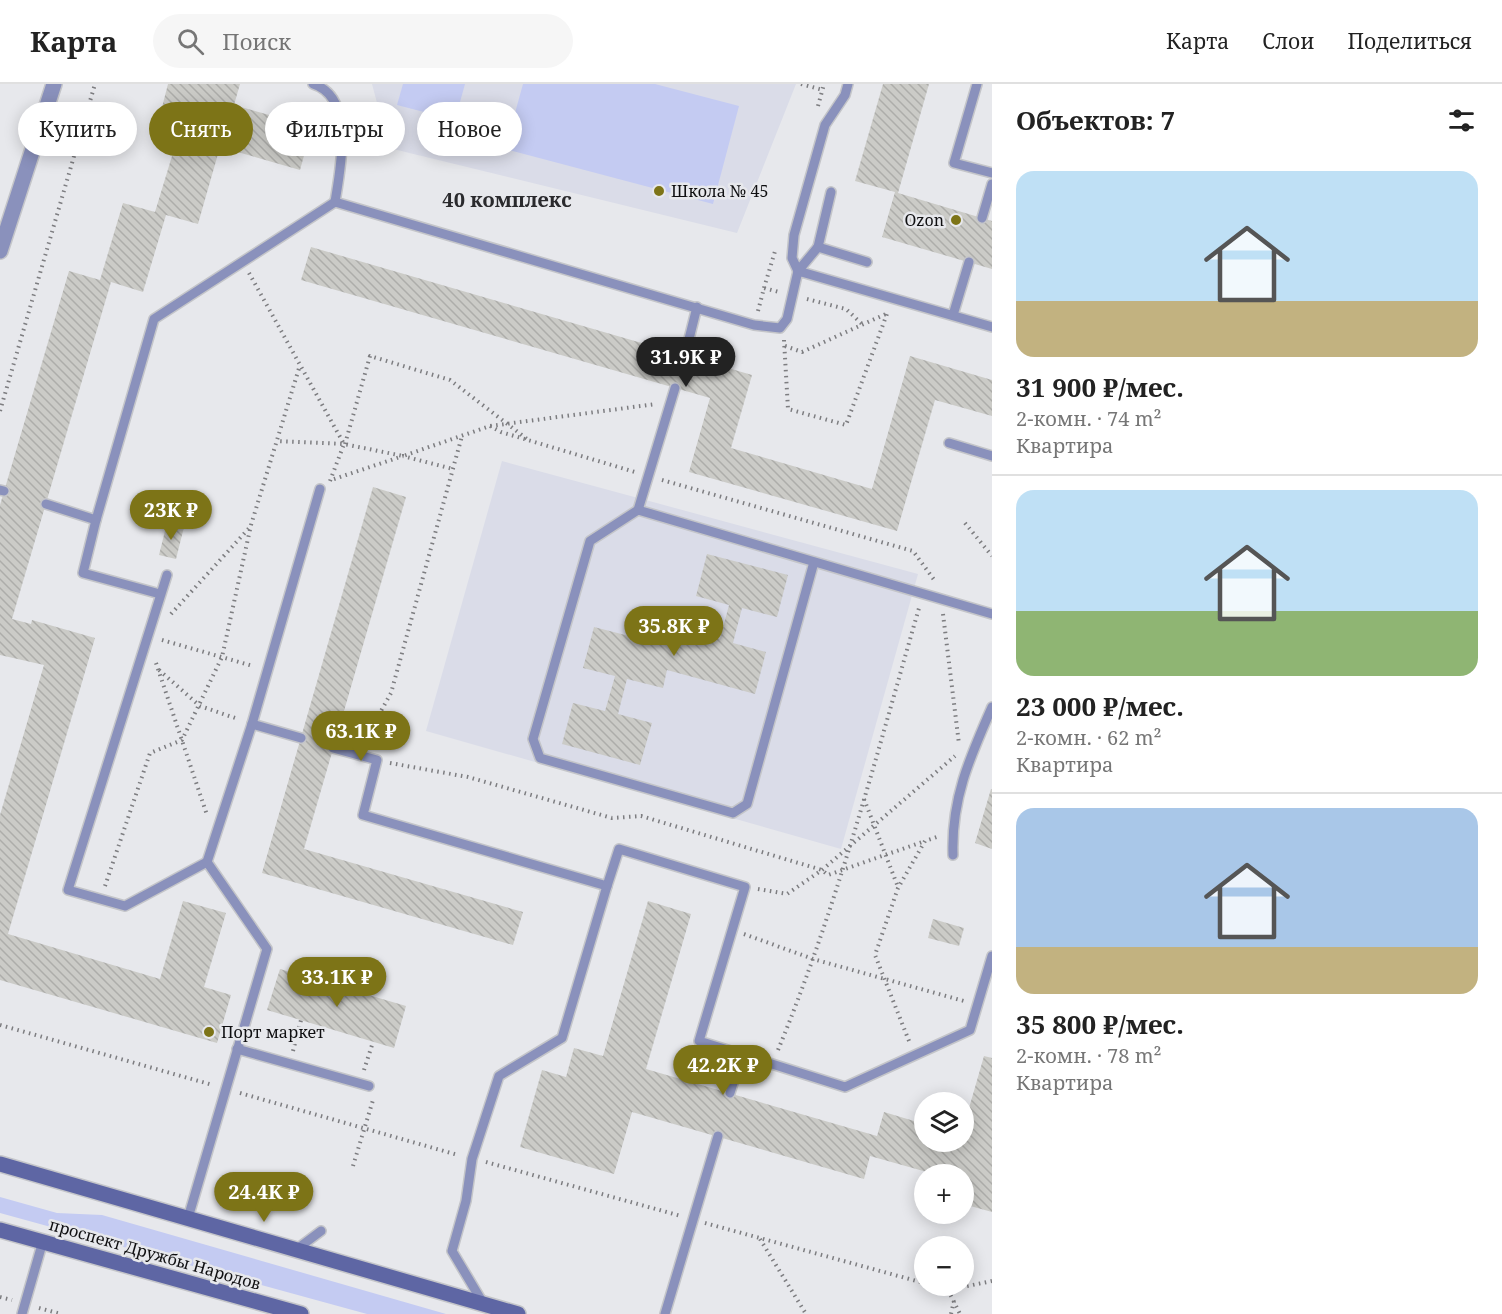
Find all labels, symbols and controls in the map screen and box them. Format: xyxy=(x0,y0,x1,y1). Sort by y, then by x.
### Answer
search box xyxy=(153,14,573,68)
text: Карта xyxy=(30,22,117,60)
icon: search xyxy=(174,25,207,58)
text: Поиск xyxy=(222,26,291,56)
text: Карта xyxy=(1166,27,1229,55)
text: Слои xyxy=(1262,27,1314,55)
text: Поделиться xyxy=(1347,27,1472,55)
chip: Купить xyxy=(18,102,137,156)
chip: Снять xyxy=(149,102,253,156)
chip: Фильтры xyxy=(265,102,405,156)
chip: Новое xyxy=(417,102,522,156)
text: Объектов: 7 xyxy=(1016,102,1175,138)
icon: filters xyxy=(1445,104,1478,137)
place label: Школа № 45 xyxy=(671,180,768,202)
marker: Школа № 45 xyxy=(652,184,666,198)
district label: 40 комплекс xyxy=(442,186,572,213)
place label: Ozon xyxy=(904,209,944,231)
icon: home xyxy=(1193,210,1301,318)
marker: Ozon xyxy=(949,213,963,227)
pin: 31.9K ₽ xyxy=(631,337,741,388)
text: 31.9K ₽ xyxy=(650,343,722,370)
text: 31 900 ₽/мес. xyxy=(1016,369,1184,405)
text: 2-комн. · 74 m² xyxy=(1016,405,1162,432)
text: Квартира xyxy=(1016,432,1113,459)
pin: 23K ₽ xyxy=(129,490,213,541)
text: 23K ₽ xyxy=(144,496,198,523)
icon: home xyxy=(1193,529,1301,637)
pin: 35.8K ₽ xyxy=(619,606,729,657)
text: 35.8K ₽ xyxy=(638,612,710,639)
text: 23 000 ₽/мес. xyxy=(1016,688,1184,724)
pin: 63.1K ₽ xyxy=(306,711,416,762)
text: 63.1K ₽ xyxy=(325,717,397,744)
text: 2-комн. · 62 m² xyxy=(1016,724,1162,751)
text: Квартира xyxy=(1016,751,1113,778)
icon: home xyxy=(1193,847,1301,955)
pin: 33.1K ₽ xyxy=(282,957,392,1008)
text: 33.1K ₽ xyxy=(301,963,373,990)
text: 35 800 ₽/мес. xyxy=(1016,1006,1184,1042)
place label: Порт маркет xyxy=(221,1021,325,1043)
marker: Порт маркет xyxy=(202,1025,216,1039)
text: 2-комн. · 78 m² xyxy=(1016,1042,1162,1069)
pin: 42.2K ₽ xyxy=(668,1045,778,1096)
text: 42.2K ₽ xyxy=(687,1051,759,1078)
text: Квартира xyxy=(1016,1069,1113,1096)
map controls xyxy=(914,1092,974,1296)
button: layers xyxy=(914,1092,974,1152)
button: + xyxy=(914,1164,974,1224)
pin: 24.4K ₽ xyxy=(209,1172,319,1223)
text: 24.4K ₽ xyxy=(228,1178,300,1205)
street label: проспект Дружбы Народов xyxy=(47,1213,263,1295)
button: − xyxy=(914,1236,974,1296)

